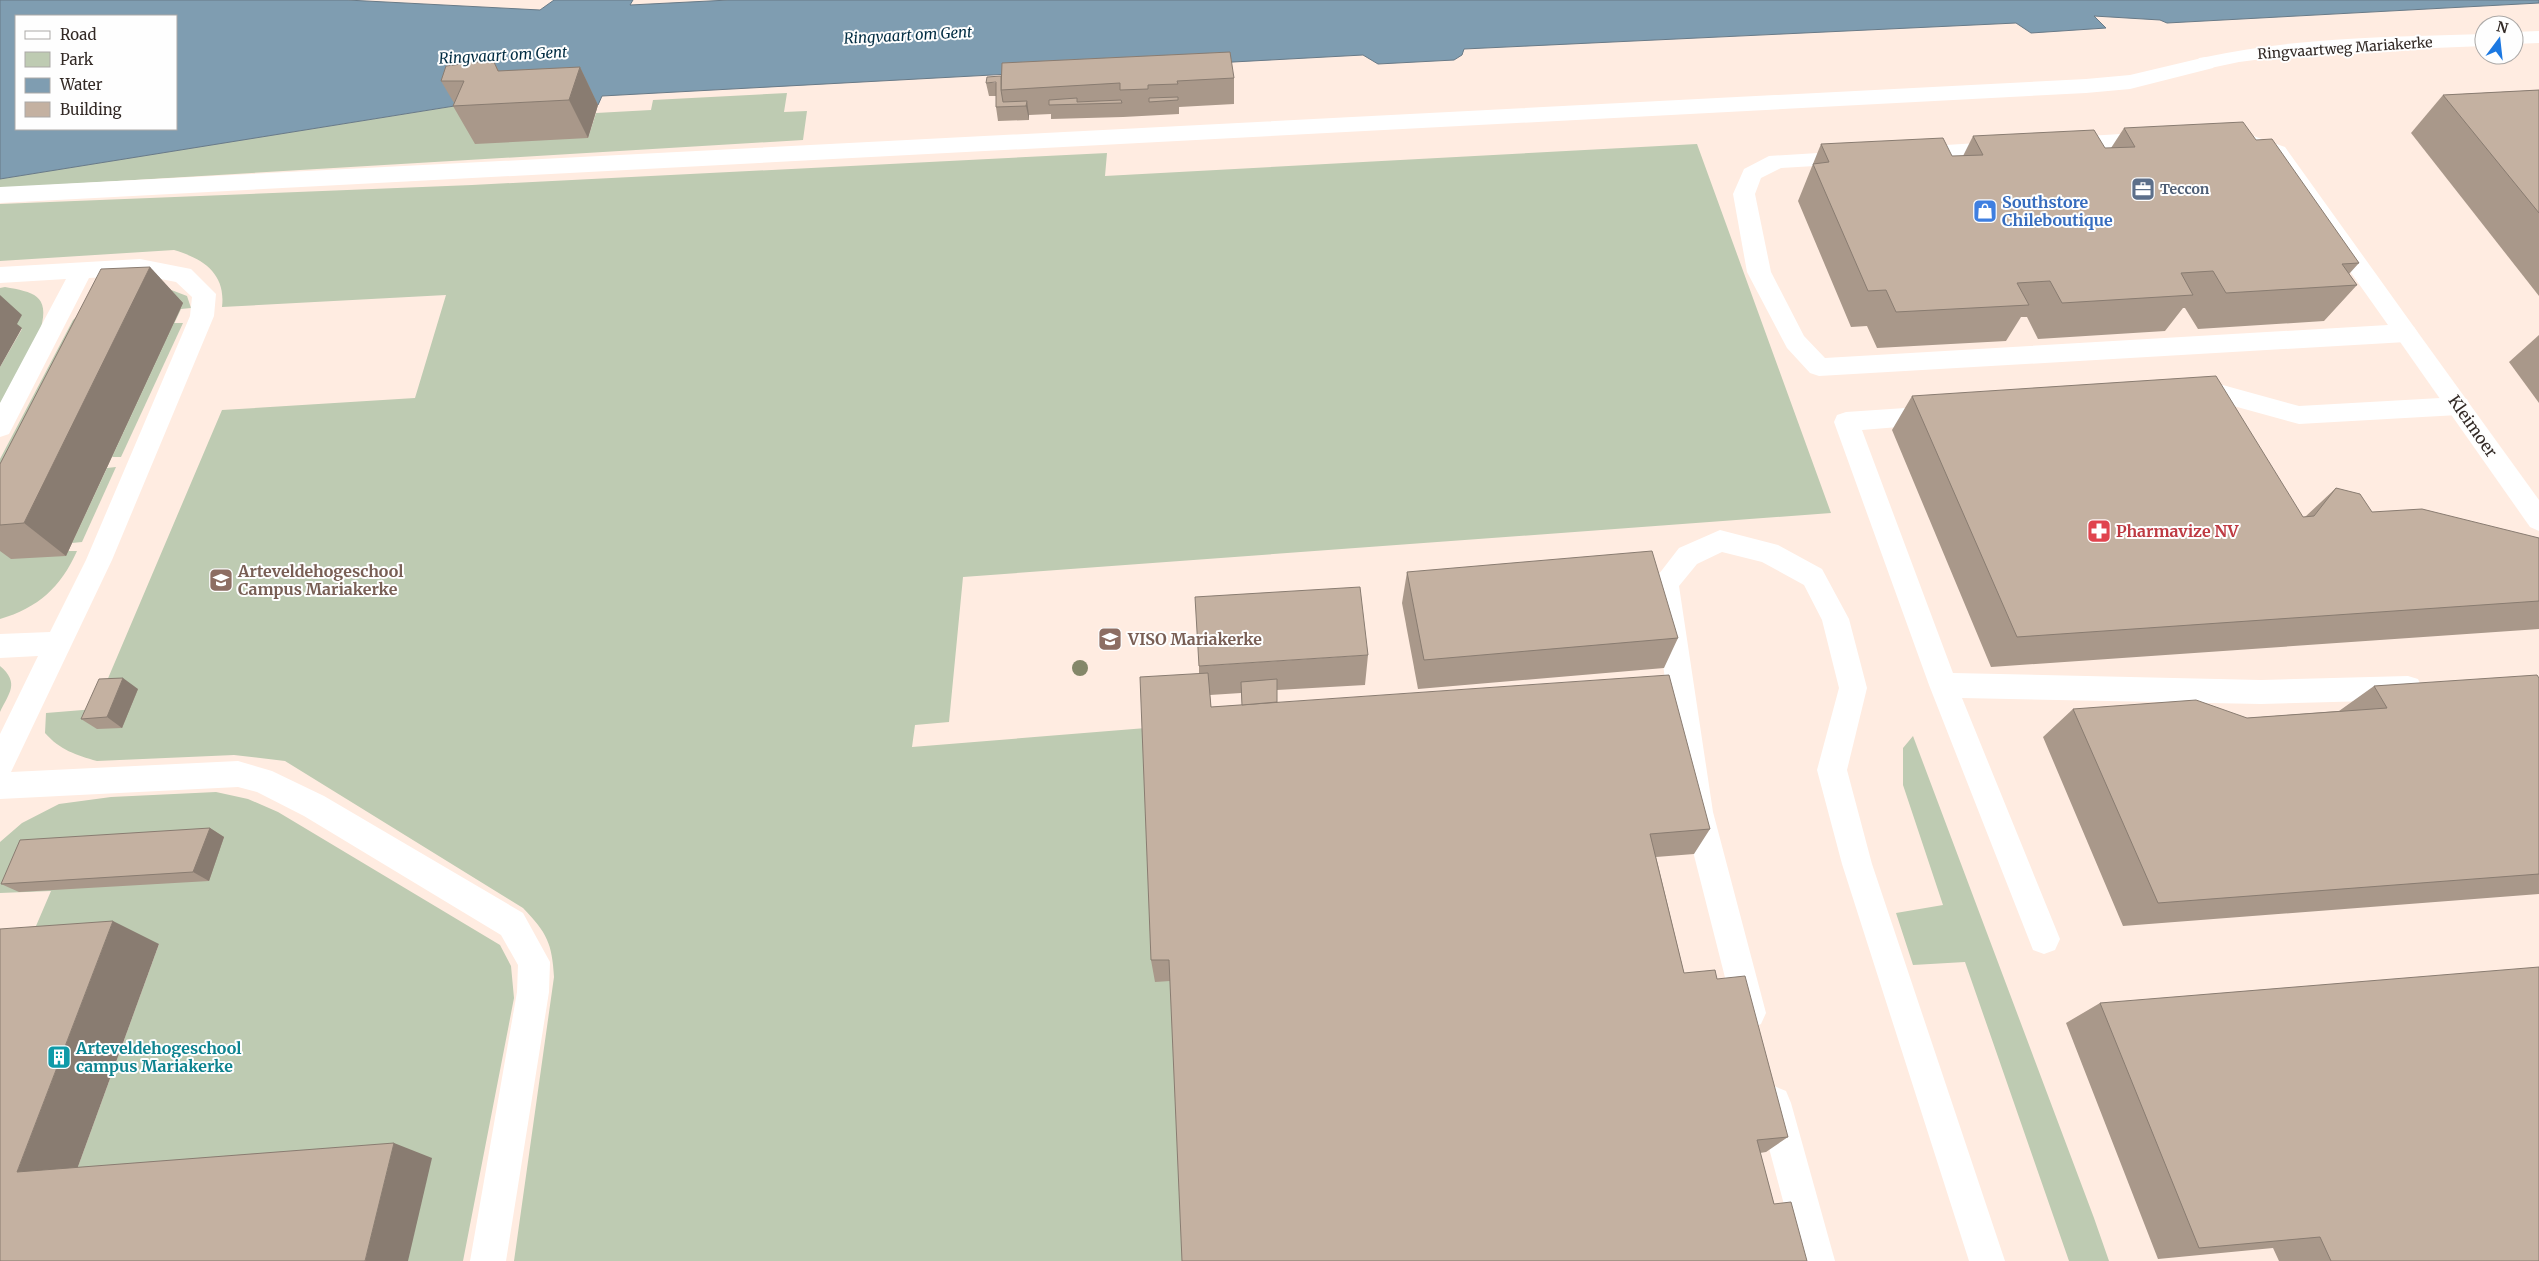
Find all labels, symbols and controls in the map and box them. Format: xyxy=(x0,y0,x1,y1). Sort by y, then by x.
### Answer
legend xyxy=(15,15,178,130)
north arrow xyxy=(2474,15,2524,65)
text: N xyxy=(2495,17,2510,38)
water label: Ringvaart om Gent xyxy=(843,22,974,48)
text: Road xyxy=(60,25,96,44)
street label: Ringvaartweg Mariakerke xyxy=(2257,33,2433,63)
water label: Ringvaart om Gent xyxy=(438,42,569,68)
text: Park xyxy=(60,50,94,69)
text: Water xyxy=(59,75,103,94)
text: Building xyxy=(60,100,122,119)
office icon: Teccon xyxy=(2130,176,2156,202)
place label: Teccon xyxy=(2160,180,2210,198)
place label: Southstore Chileboutique xyxy=(2002,192,2113,230)
shop icon: Southstore Chileboutique xyxy=(1972,198,1998,224)
street label: Kleimoer xyxy=(2444,391,2502,461)
pharmacy icon: Pharmavize NV xyxy=(2086,518,2112,544)
place label: Pharmavize NV xyxy=(2116,521,2240,541)
place label: Arteveldehogeschool Campus Mariakerke xyxy=(237,561,403,599)
school or university icon: Arteveldehogeschool Campus Mariakerke xyxy=(208,567,234,593)
school or university icon: VISO Mariakerke xyxy=(1097,626,1123,652)
place label: VISO Mariakerke xyxy=(1127,629,1262,649)
place label: Arteveldehogeschool campus Mariakerke xyxy=(75,1038,241,1076)
building icon: Arteveldehogeschool campus Mariakerke xyxy=(46,1044,72,1070)

